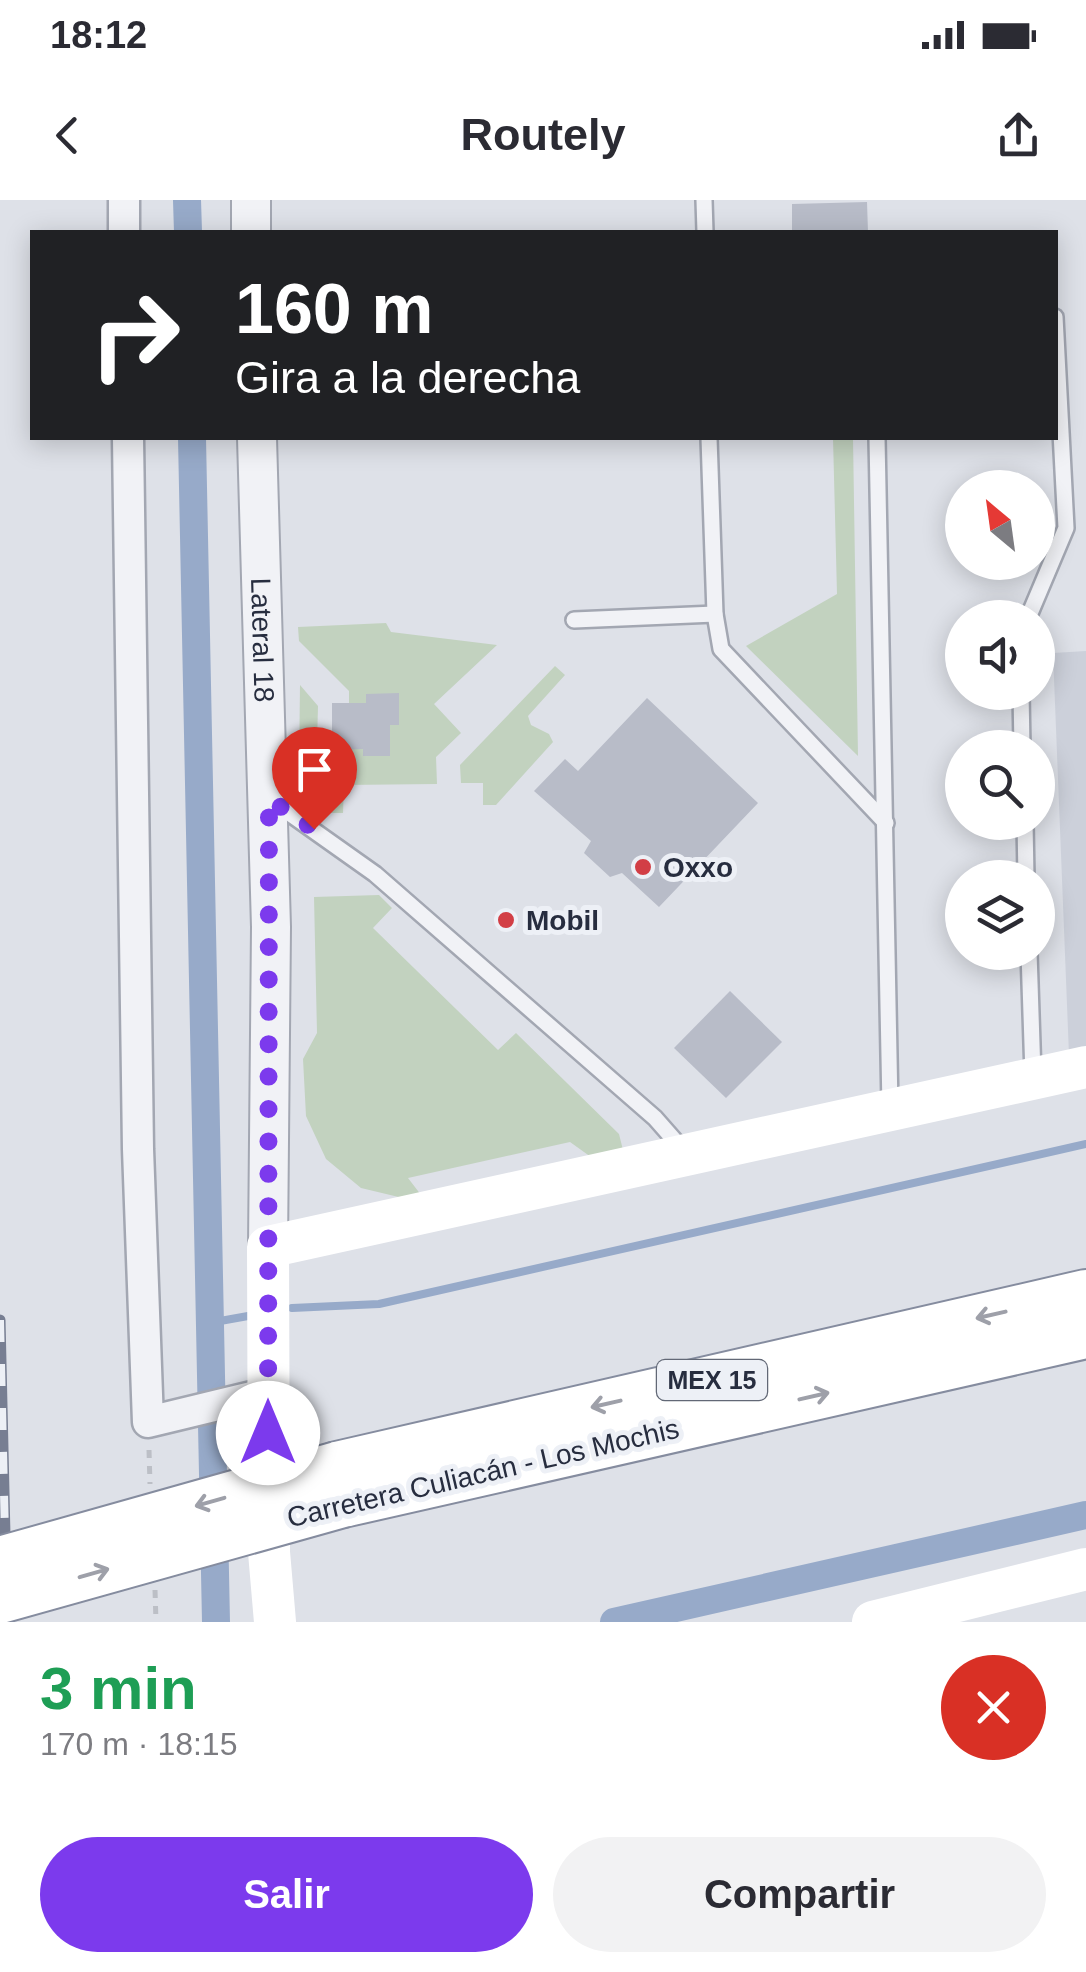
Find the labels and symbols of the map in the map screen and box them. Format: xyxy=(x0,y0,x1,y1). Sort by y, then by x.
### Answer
north arrow xyxy=(945,470,1055,580)
street label: Lateral 18 xyxy=(246,577,280,703)
pin xyxy=(272,727,357,830)
place label: Oxxo xyxy=(663,852,733,883)
marker: Oxxo xyxy=(632,856,654,878)
place label: Mobil xyxy=(526,905,599,936)
marker: Mobil xyxy=(495,909,517,931)
one-way arrow xyxy=(976,1307,1008,1326)
road number: MEX 15 xyxy=(657,1360,767,1400)
position arrow xyxy=(216,1381,320,1485)
one-way arrow xyxy=(797,1386,829,1404)
one-way arrow xyxy=(591,1396,623,1414)
street label: Carretera Culiacán - Los Mochis xyxy=(284,1413,682,1533)
one-way arrow xyxy=(194,1494,226,1512)
one-way arrow xyxy=(78,1562,109,1581)

